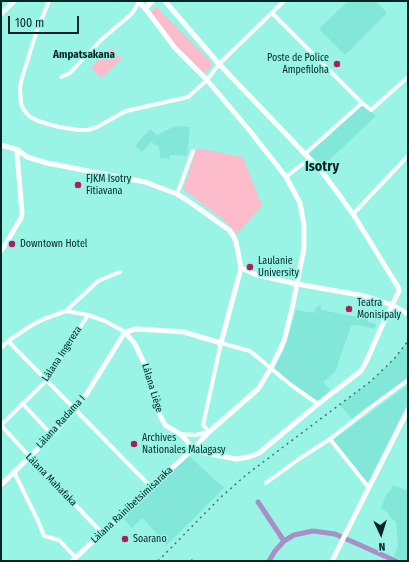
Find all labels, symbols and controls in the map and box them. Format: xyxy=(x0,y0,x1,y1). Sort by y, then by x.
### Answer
scale bar xyxy=(10,8,81,34)
text: 100 m xyxy=(15,16,44,30)
district label: Ampatsakana xyxy=(53,48,115,62)
place label: Poste de Police Ampefiloha xyxy=(267,52,329,76)
marker: Poste de Police Ampefiloha xyxy=(332,59,342,69)
district label: Isotry xyxy=(305,159,339,175)
place label: FJKM Isotry Fitiavana xyxy=(86,173,131,196)
marker: FJKM Isotry Fitiavana xyxy=(73,180,83,190)
place label: Downtown Hotel xyxy=(20,238,87,250)
marker: Downtown Hotel xyxy=(7,239,17,249)
place label: Laulanie University xyxy=(258,255,299,278)
marker: Laulanie University xyxy=(245,262,255,272)
place label: Teatra Monisipaly xyxy=(357,297,401,320)
marker: Teatra Monisipaly xyxy=(344,304,354,314)
street label: Làlana Ingereza xyxy=(40,324,84,384)
street label: Làlana Liège xyxy=(139,362,165,414)
street label: Làlana Radama I xyxy=(34,393,88,451)
place label: Archives Nationales Malagasy xyxy=(142,432,225,456)
marker: Archives Nationales Malagasy xyxy=(129,439,139,449)
street label: Làlana Mahafaka xyxy=(23,451,79,509)
street label: Làlana Rainibetsimisaraka xyxy=(89,464,175,546)
north arrow xyxy=(361,514,401,554)
place label: Soarano xyxy=(133,533,167,545)
marker: Soarano xyxy=(120,534,130,544)
text: N xyxy=(378,540,386,553)

